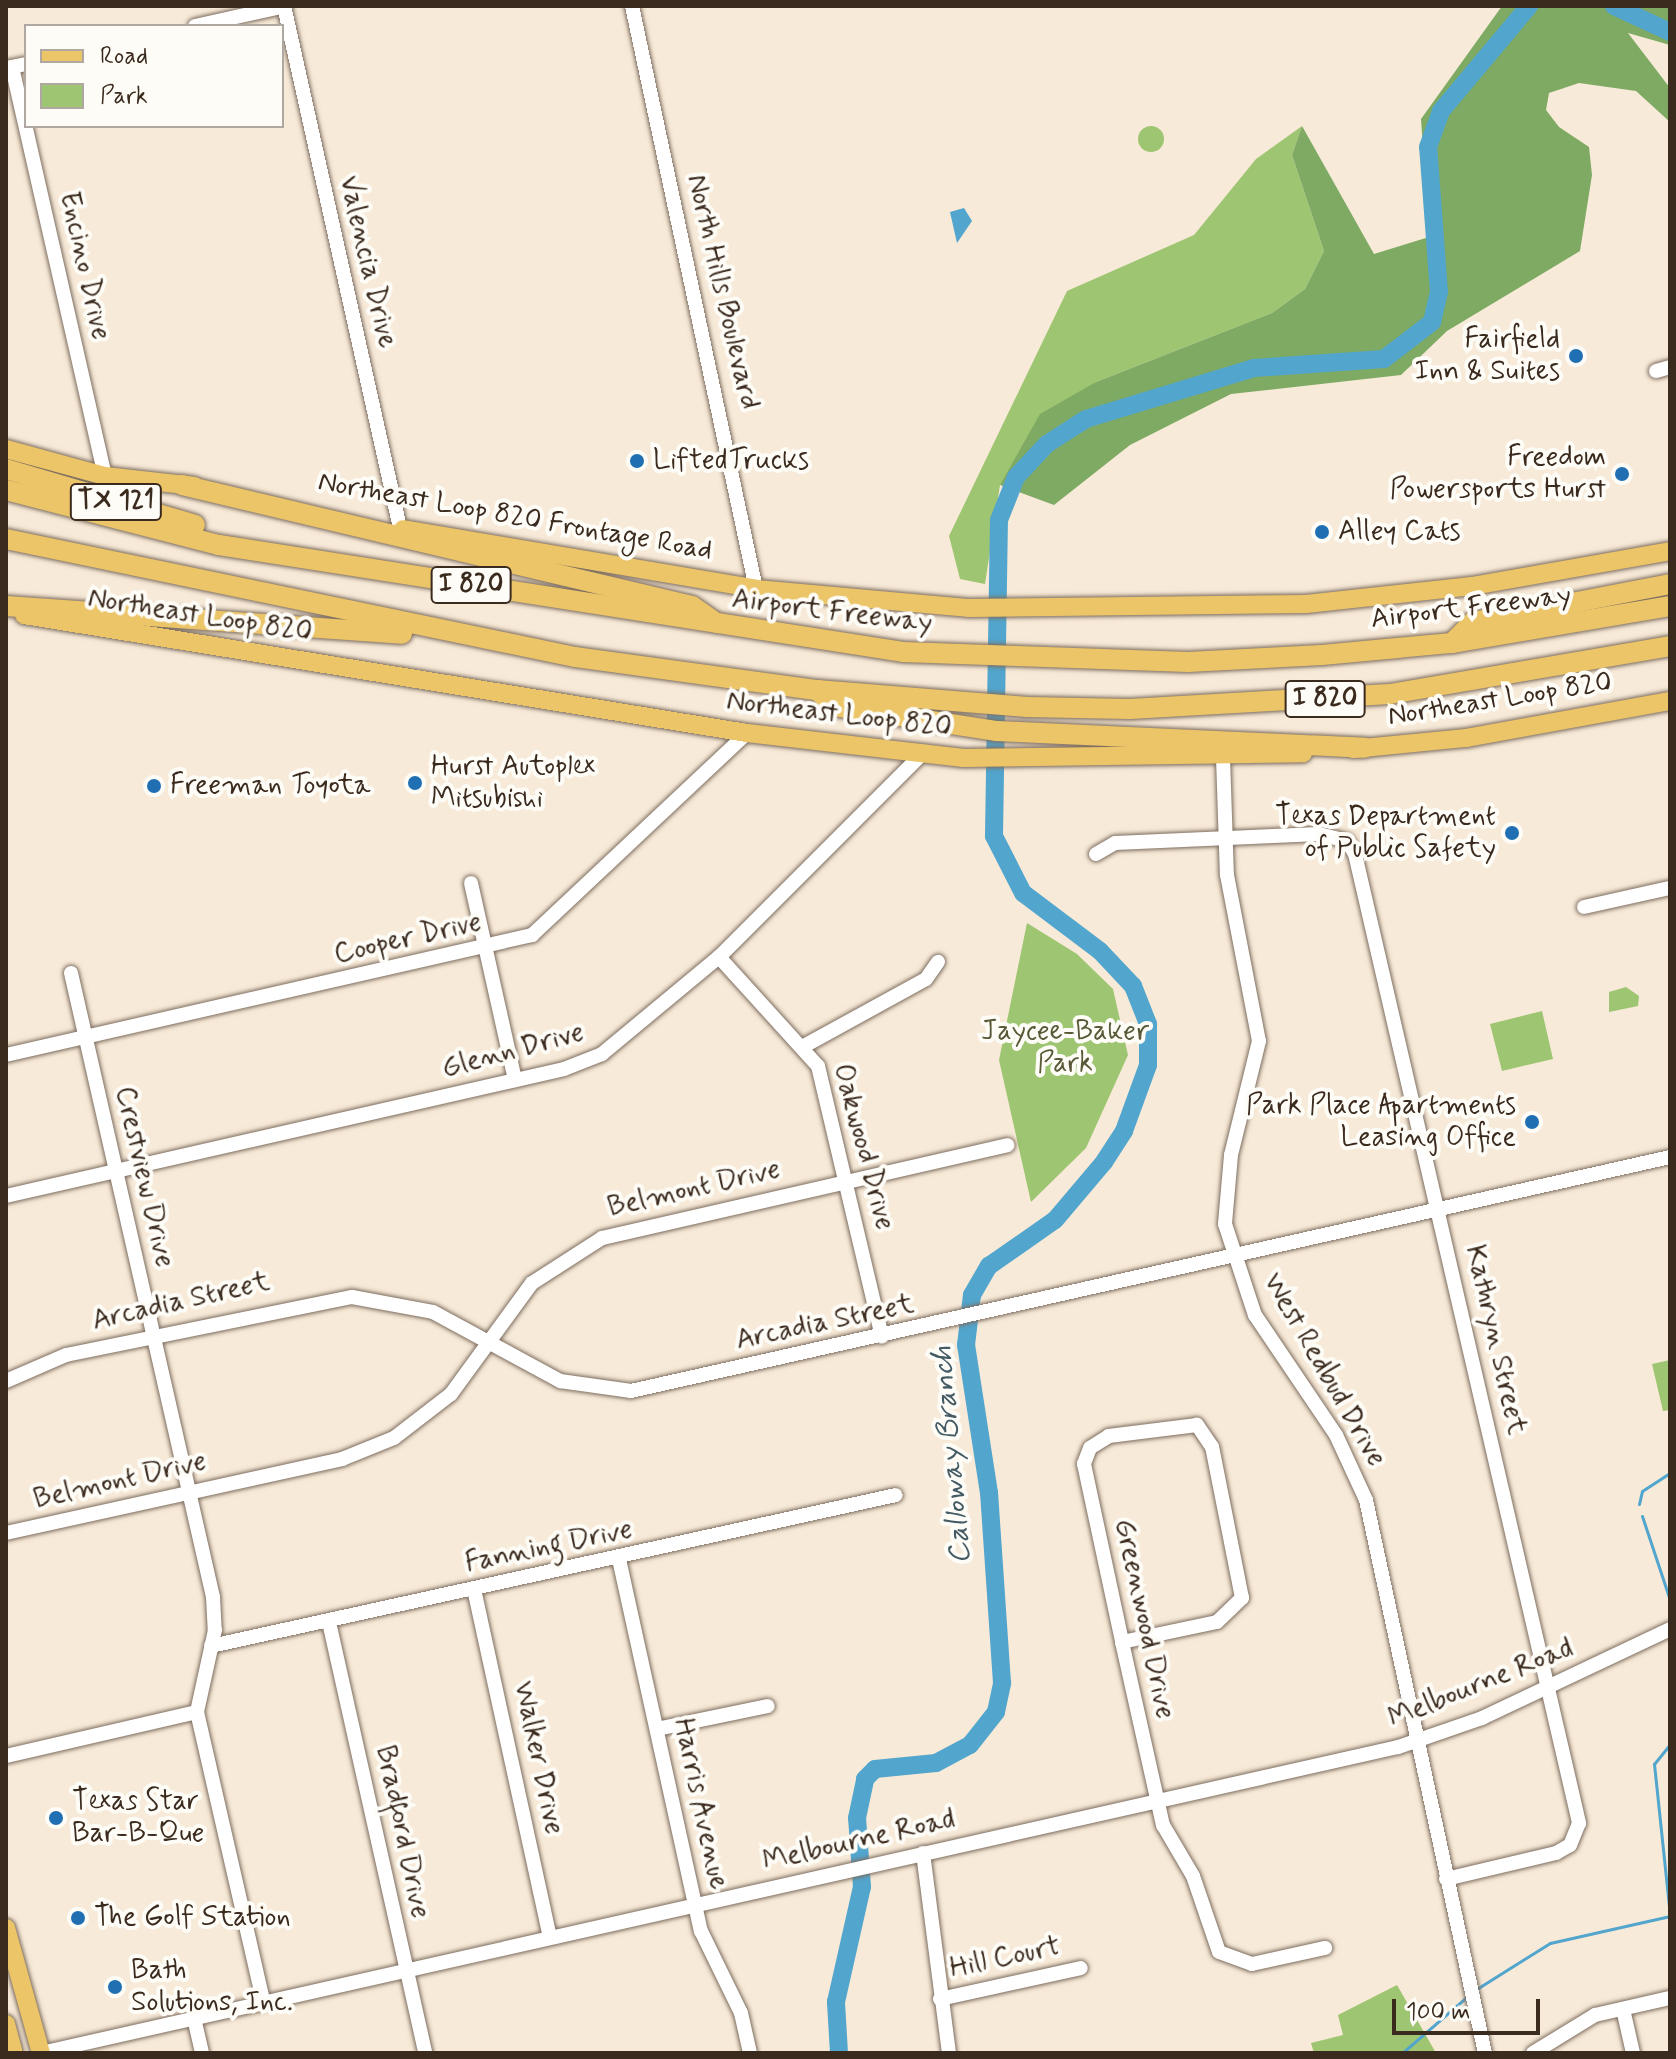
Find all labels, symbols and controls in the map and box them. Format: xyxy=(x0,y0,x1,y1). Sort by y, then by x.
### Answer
legend xyxy=(24,24,284,128)
text: Road xyxy=(100,41,148,72)
text: Park xyxy=(100,81,148,112)
street label: North Hills Boulevard xyxy=(679,171,765,413)
street label: Valencia Drive xyxy=(331,173,403,351)
street label: Encino Drive xyxy=(51,189,117,343)
place label: Fairfield Inn & Suites xyxy=(1415,323,1560,389)
marker: Fairfield Inn & Suites xyxy=(1567,347,1585,365)
place label: Freedom Powersports Hurst xyxy=(1390,441,1606,507)
place label: LiftedTrucks xyxy=(653,444,809,478)
marker: LiftedTrucks xyxy=(628,452,646,470)
marker: Freedom Powersports Hurst xyxy=(1613,465,1631,483)
street label: Northeast Loop 820 Frontage Road xyxy=(315,466,715,568)
road number: TX 121 xyxy=(68,480,164,524)
place label: Alley Cats xyxy=(1338,515,1458,549)
marker: Alley Cats xyxy=(1313,523,1331,541)
road number: I 820 xyxy=(429,563,513,607)
street label: Airport Freeway xyxy=(1369,579,1573,637)
street label: Northeast Loop 820 xyxy=(86,582,314,650)
street label: Airport Freeway xyxy=(730,583,934,641)
street label: Northeast Loop 820 xyxy=(1386,666,1614,734)
road number: I 820 xyxy=(1283,677,1367,721)
street label: Northeast Loop 820 xyxy=(725,685,953,745)
place label: Hurst Autoplex Mitsubishi xyxy=(431,750,595,816)
place label: Freeman Toyota xyxy=(170,769,368,803)
marker: Hurst Autoplex Mitsubishi xyxy=(406,774,424,792)
marker: Freeman Toyota xyxy=(145,777,163,795)
place label: Texas Department of Public Safety xyxy=(1260,800,1496,866)
marker: Texas Department of Public Safety xyxy=(1503,824,1521,842)
street label: Cooper Drive xyxy=(331,906,485,972)
park label: Jaycee-Baker Park xyxy=(981,1015,1149,1081)
street label: Glenn Drive xyxy=(439,1016,587,1086)
street label: Oakwood Drive xyxy=(825,1060,901,1234)
street label: Crestview Drive xyxy=(107,1084,181,1270)
place label: Park Place Apartments Leasing Office xyxy=(1246,1089,1516,1155)
marker: Park Place Apartments Leasing Office xyxy=(1523,1113,1541,1131)
street label: Belmont Drive xyxy=(606,1153,782,1225)
street label: Kathryn Street xyxy=(1457,1242,1533,1438)
street label: Arcadia Street xyxy=(89,1265,273,1339)
street label: West Redbud Drive xyxy=(1255,1268,1393,1472)
street label: Arcadia Street xyxy=(733,1288,917,1358)
water label: Calloway Branch xyxy=(924,1342,980,1568)
street label: Belmont Drive xyxy=(32,1445,208,1517)
street label: Fanning Drive xyxy=(463,1513,635,1581)
street label: Greenwood Drive xyxy=(1107,1517,1181,1721)
street label: Melbourne Road xyxy=(1386,1632,1576,1736)
street label: Walker Drive xyxy=(506,1679,570,1837)
street label: Harris Avenue xyxy=(666,1717,734,1891)
street label: Bradford Drive xyxy=(368,1744,436,1920)
place label: Texas Star Bar-B-Que xyxy=(72,1785,204,1851)
street label: Melbourne Road xyxy=(762,1803,956,1879)
marker: Texas Star Bar-B-Que xyxy=(47,1809,65,1827)
place label: The Golf Station xyxy=(94,1901,282,1935)
marker: The Golf Station xyxy=(69,1909,87,1927)
street label: Hill Court xyxy=(947,1930,1063,1986)
place label: Bath Solutions, Inc. xyxy=(131,1954,293,2020)
marker: Bath Solutions, Inc. xyxy=(106,1978,124,1996)
scale bar xyxy=(1396,1983,1544,2033)
text: 100 m xyxy=(1406,1997,1470,2028)

